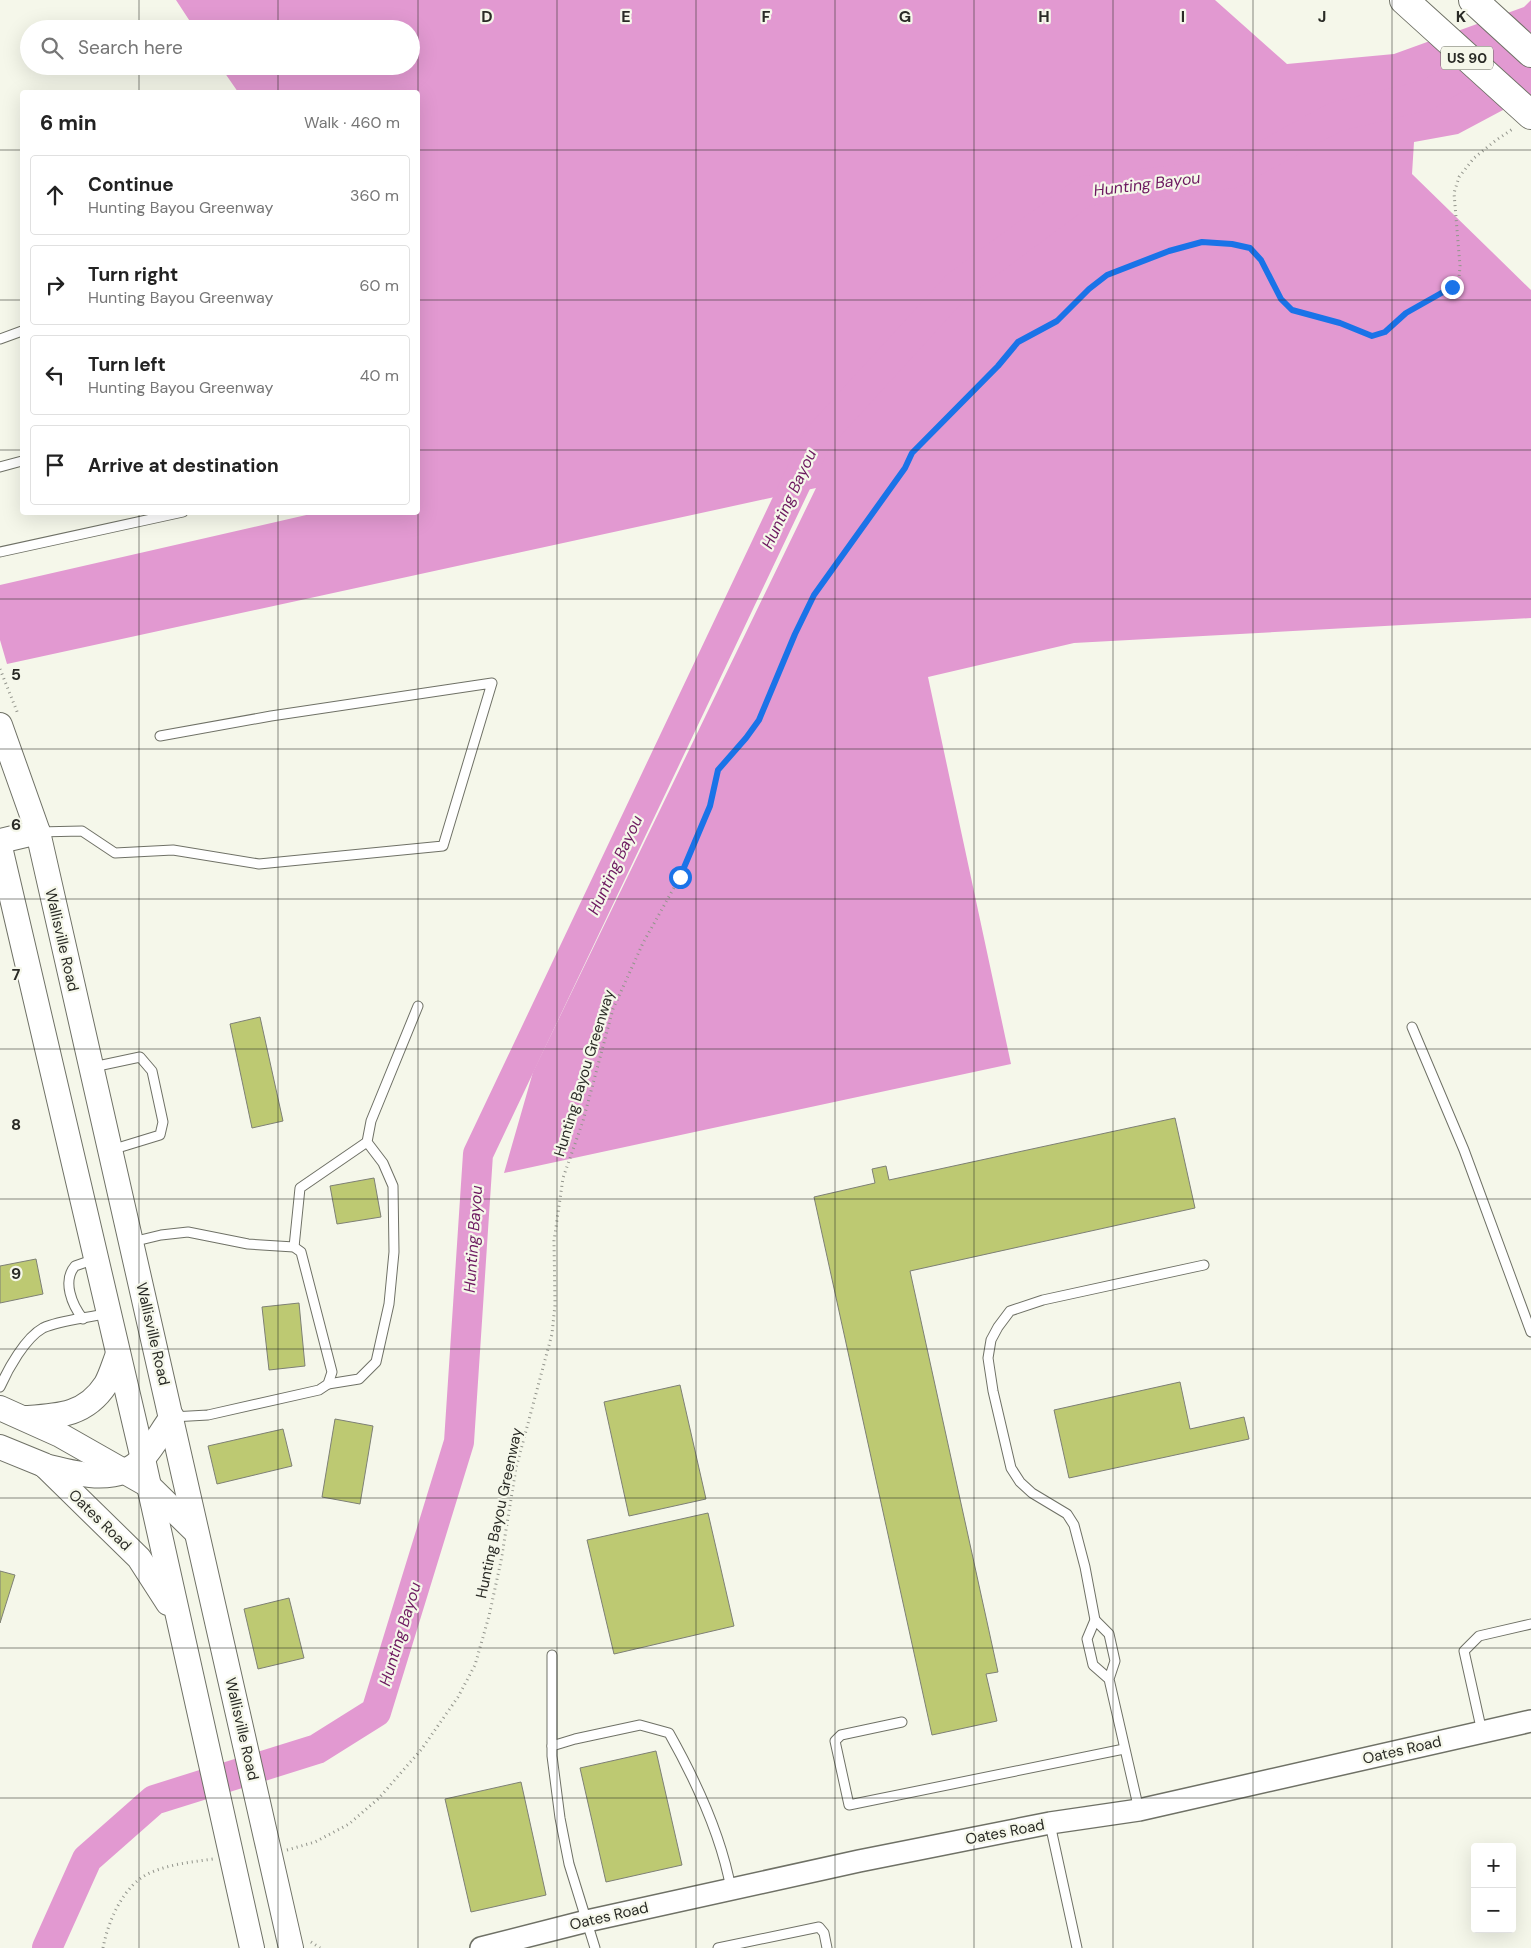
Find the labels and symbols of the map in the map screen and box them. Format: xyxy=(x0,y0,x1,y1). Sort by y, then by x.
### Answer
text: D xyxy=(481,6,493,27)
text: E xyxy=(621,6,631,27)
text: F xyxy=(762,6,771,27)
text: G xyxy=(899,6,911,27)
text: H xyxy=(1038,6,1050,27)
text: I xyxy=(1181,6,1185,27)
text: J xyxy=(1318,6,1326,27)
text: K xyxy=(1456,6,1467,27)
road number: US 90 xyxy=(1441,46,1493,70)
water label: Hunting Bayou xyxy=(1092,167,1202,201)
route end xyxy=(1441,276,1464,299)
water label: Hunting Bayou xyxy=(757,446,821,552)
text: 5 xyxy=(11,664,21,685)
water label: Hunting Bayou xyxy=(583,812,647,918)
text: 6 xyxy=(11,814,21,835)
route start xyxy=(669,866,692,889)
street label: Wallisville Road xyxy=(40,887,84,993)
text: 7 xyxy=(12,964,21,985)
street label: Hunting Bayou Greenway xyxy=(549,986,619,1159)
text: 8 xyxy=(11,1114,21,1135)
water label: Hunting Bayou xyxy=(459,1185,487,1293)
text: 9 xyxy=(11,1263,21,1284)
street label: Wallisville Road xyxy=(131,1281,175,1387)
street label: Hunting Bayou Greenway xyxy=(471,1425,527,1600)
street label: Oates Road xyxy=(64,1485,136,1555)
water label: Hunting Bayou xyxy=(374,1580,426,1688)
street label: Wallisville Road xyxy=(220,1676,264,1782)
street label: Oates Road xyxy=(1361,1731,1443,1769)
street label: Oates Road xyxy=(964,1815,1046,1849)
street label: Oates Road xyxy=(568,1897,650,1935)

